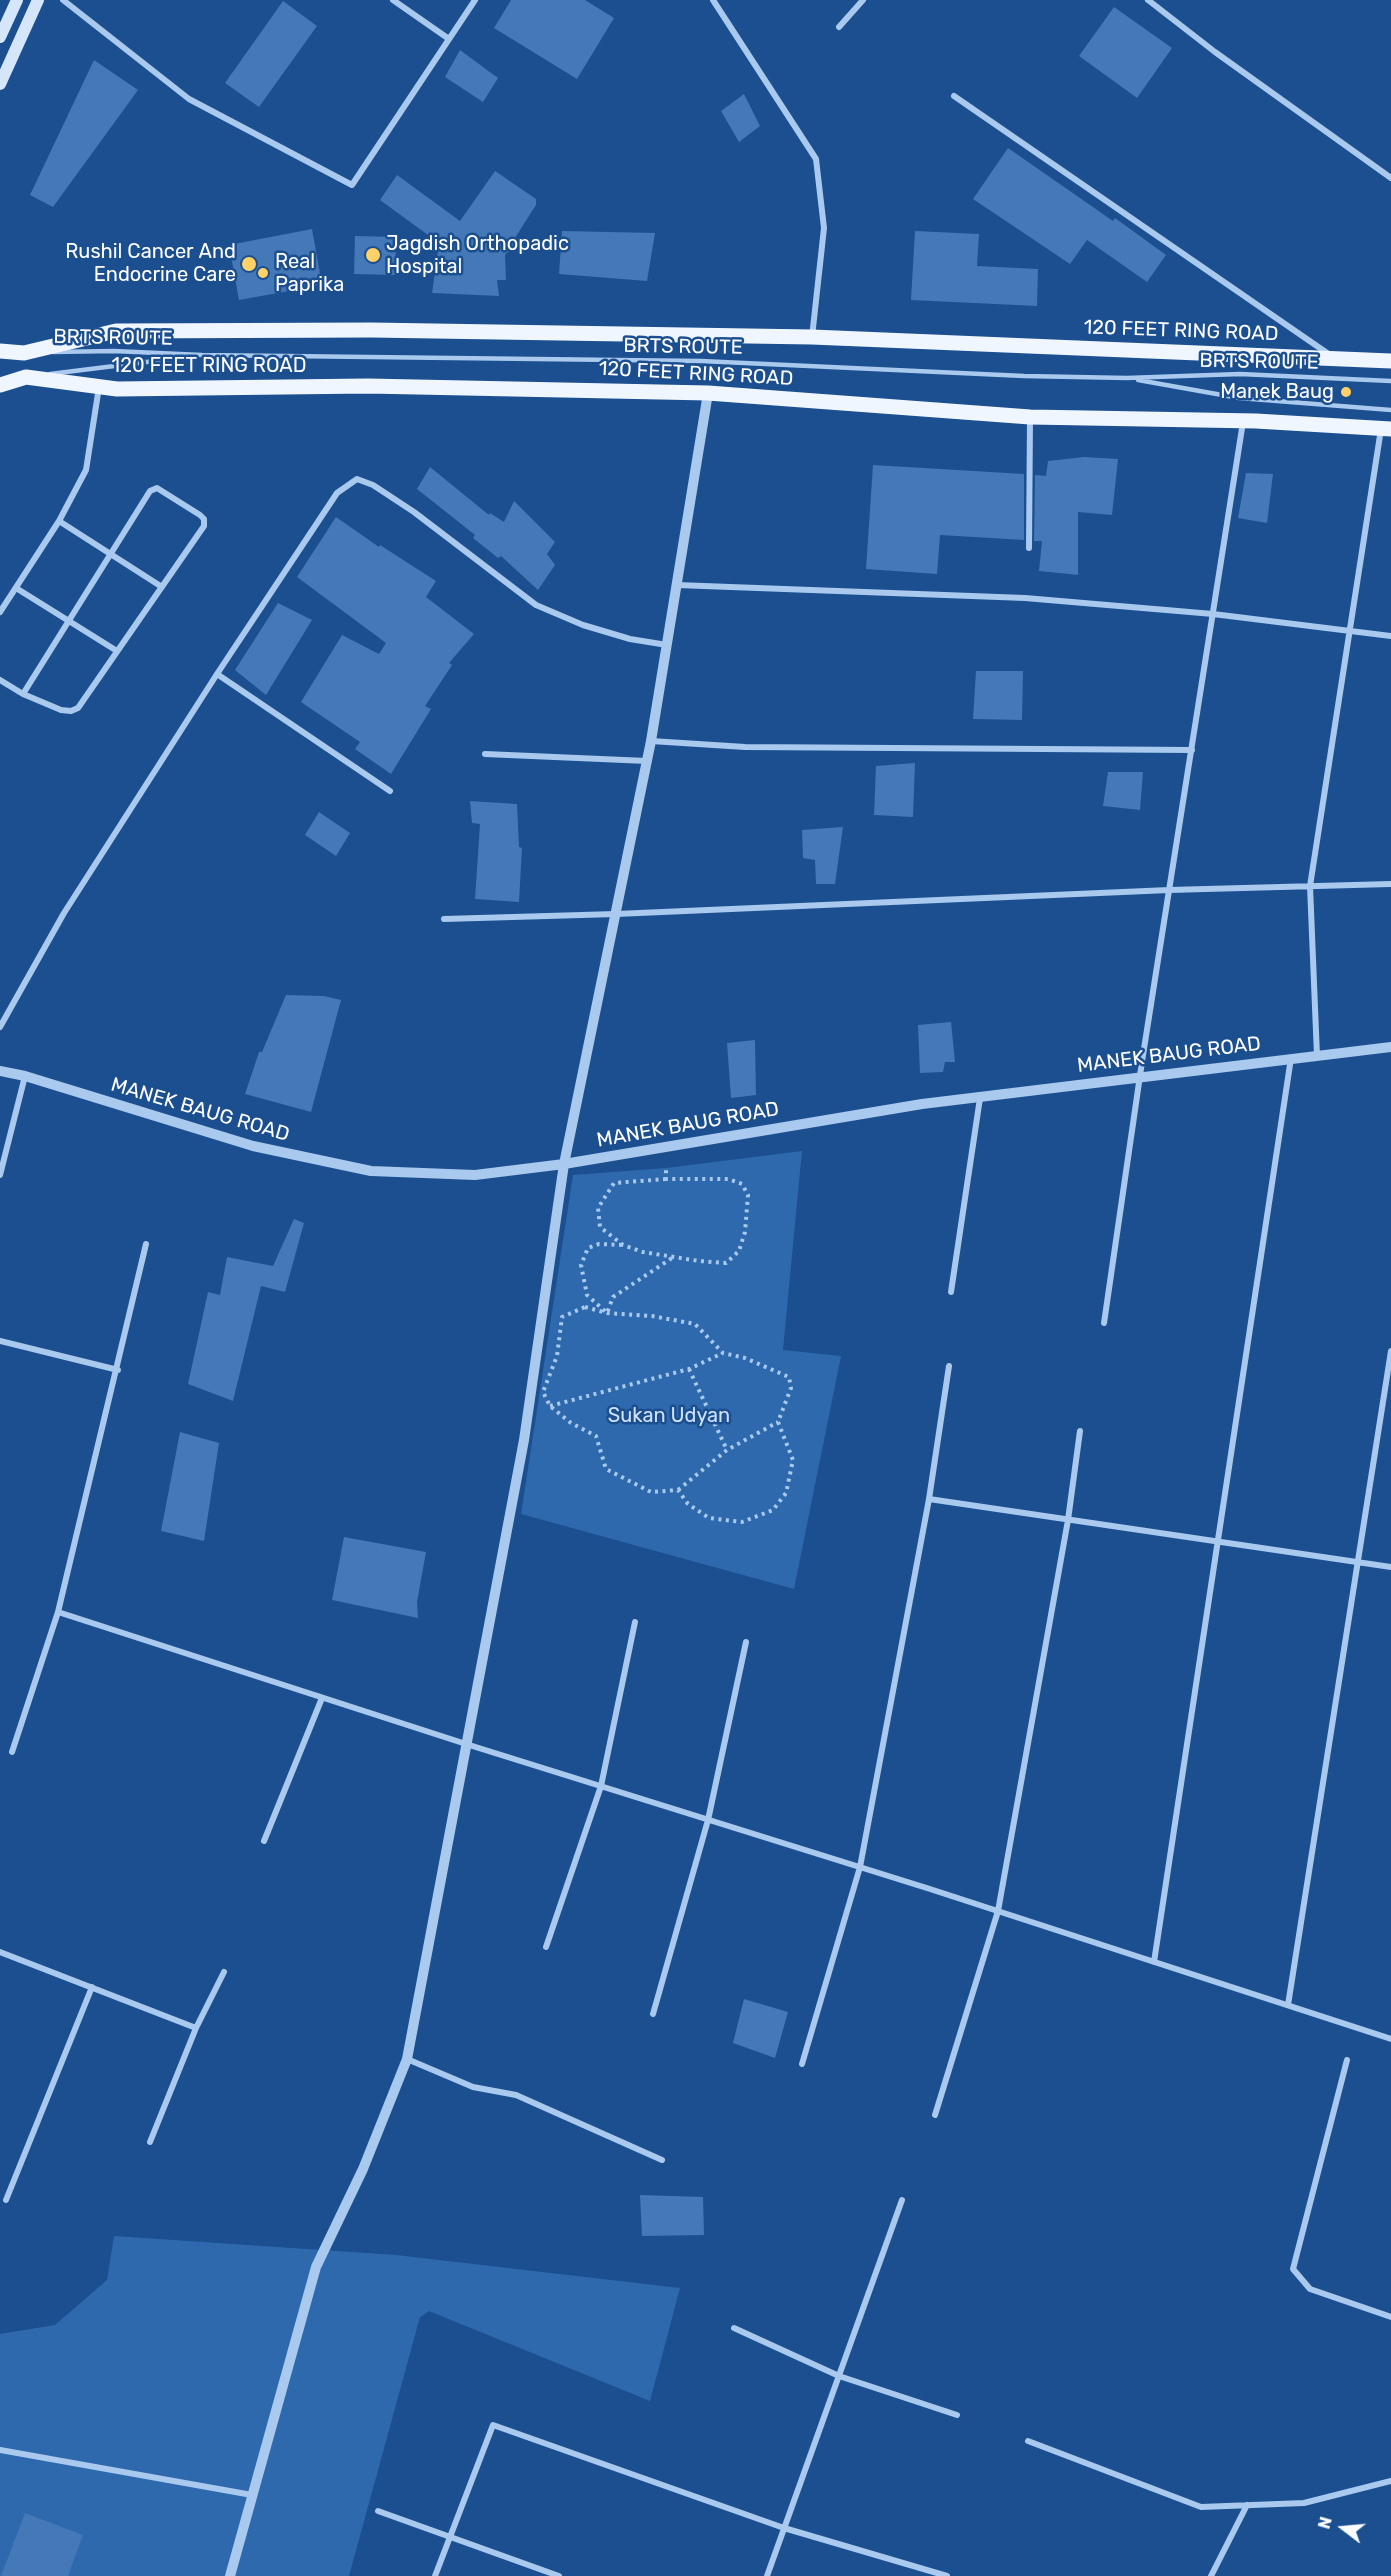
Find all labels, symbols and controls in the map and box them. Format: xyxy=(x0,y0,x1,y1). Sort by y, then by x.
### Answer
place label: Jagdish Orthopadic Hospital xyxy=(386,232,569,279)
place label: Rushil Cancer And Endocrine Care xyxy=(65,240,236,287)
marker: Jagdish Orthopadic Hospital xyxy=(364,246,382,264)
place label: Real Paprika xyxy=(275,250,344,297)
marker: Rushil Cancer And Endocrine Care xyxy=(240,255,258,273)
marker: Real Paprika xyxy=(256,266,270,280)
street label: 120 FEET RING ROAD xyxy=(1083,316,1279,346)
street label: BRTS ROUTE xyxy=(53,325,173,351)
street label: BRTS ROUTE xyxy=(623,334,743,360)
street label: BRTS ROUTE xyxy=(1199,349,1319,375)
street label: 120 FEET RING ROAD xyxy=(112,354,306,378)
street label: 120 FEET RING ROAD xyxy=(598,357,794,391)
place label: Manek Baug xyxy=(1220,380,1334,404)
marker: Manek Baug xyxy=(1339,385,1353,399)
street label: MANEK BAUG ROAD xyxy=(1076,1032,1262,1078)
street label: MANEK BAUG ROAD xyxy=(108,1073,292,1147)
street label: MANEK BAUG ROAD xyxy=(595,1097,781,1153)
park label: Sukan Udyan xyxy=(608,1404,730,1428)
north arrow xyxy=(1313,2498,1373,2558)
text: N xyxy=(1314,2515,1336,2531)

